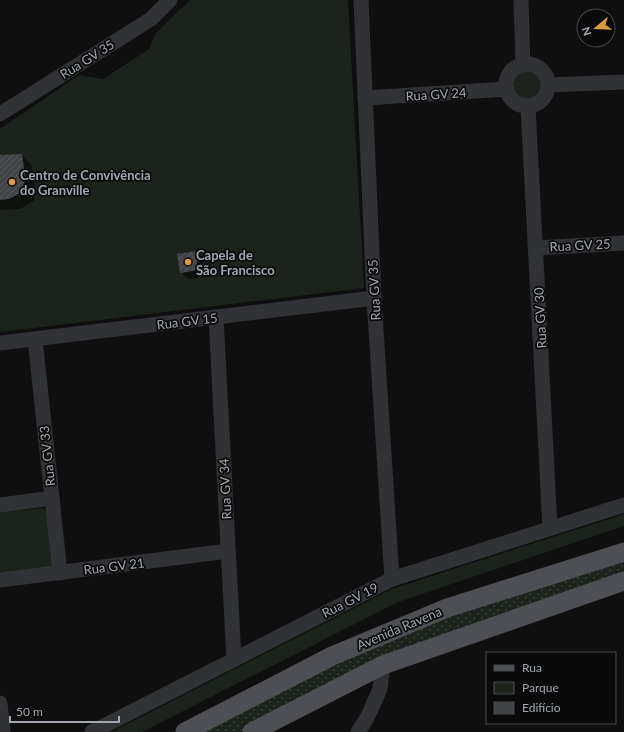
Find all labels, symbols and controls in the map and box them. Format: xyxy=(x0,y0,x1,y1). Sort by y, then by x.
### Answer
north arrow xyxy=(576,8,616,48)
text: N xyxy=(579,25,594,38)
street label: Rua GV 35 xyxy=(57,36,117,82)
street label: Rua GV 24 xyxy=(405,84,467,104)
place label: Centro de Convivência do Granville xyxy=(20,167,151,198)
marker: Centro de Convivência do Granville xyxy=(7,177,17,187)
street label: Rua GV 25 xyxy=(549,235,611,255)
place label: Capela de São Francisco xyxy=(196,247,275,278)
marker: Capela de São Francisco xyxy=(183,257,193,267)
street label: Rua GV 35 xyxy=(364,259,384,321)
street label: Rua GV 30 xyxy=(530,287,550,349)
street label: Rua GV 15 xyxy=(156,309,218,333)
street label: Rua GV 33 xyxy=(36,425,58,487)
street label: Rua GV 34 xyxy=(215,458,235,520)
street label: Rua GV 21 xyxy=(83,554,145,578)
street label: Rua GV 19 xyxy=(319,579,381,621)
street label: Avenida Ravena xyxy=(354,603,444,653)
legend xyxy=(486,652,616,724)
text: Rua xyxy=(522,660,542,675)
text: Parque xyxy=(522,680,559,695)
scale bar xyxy=(10,698,119,724)
text: Edifício xyxy=(522,700,561,715)
text: 50 m xyxy=(16,704,43,719)

